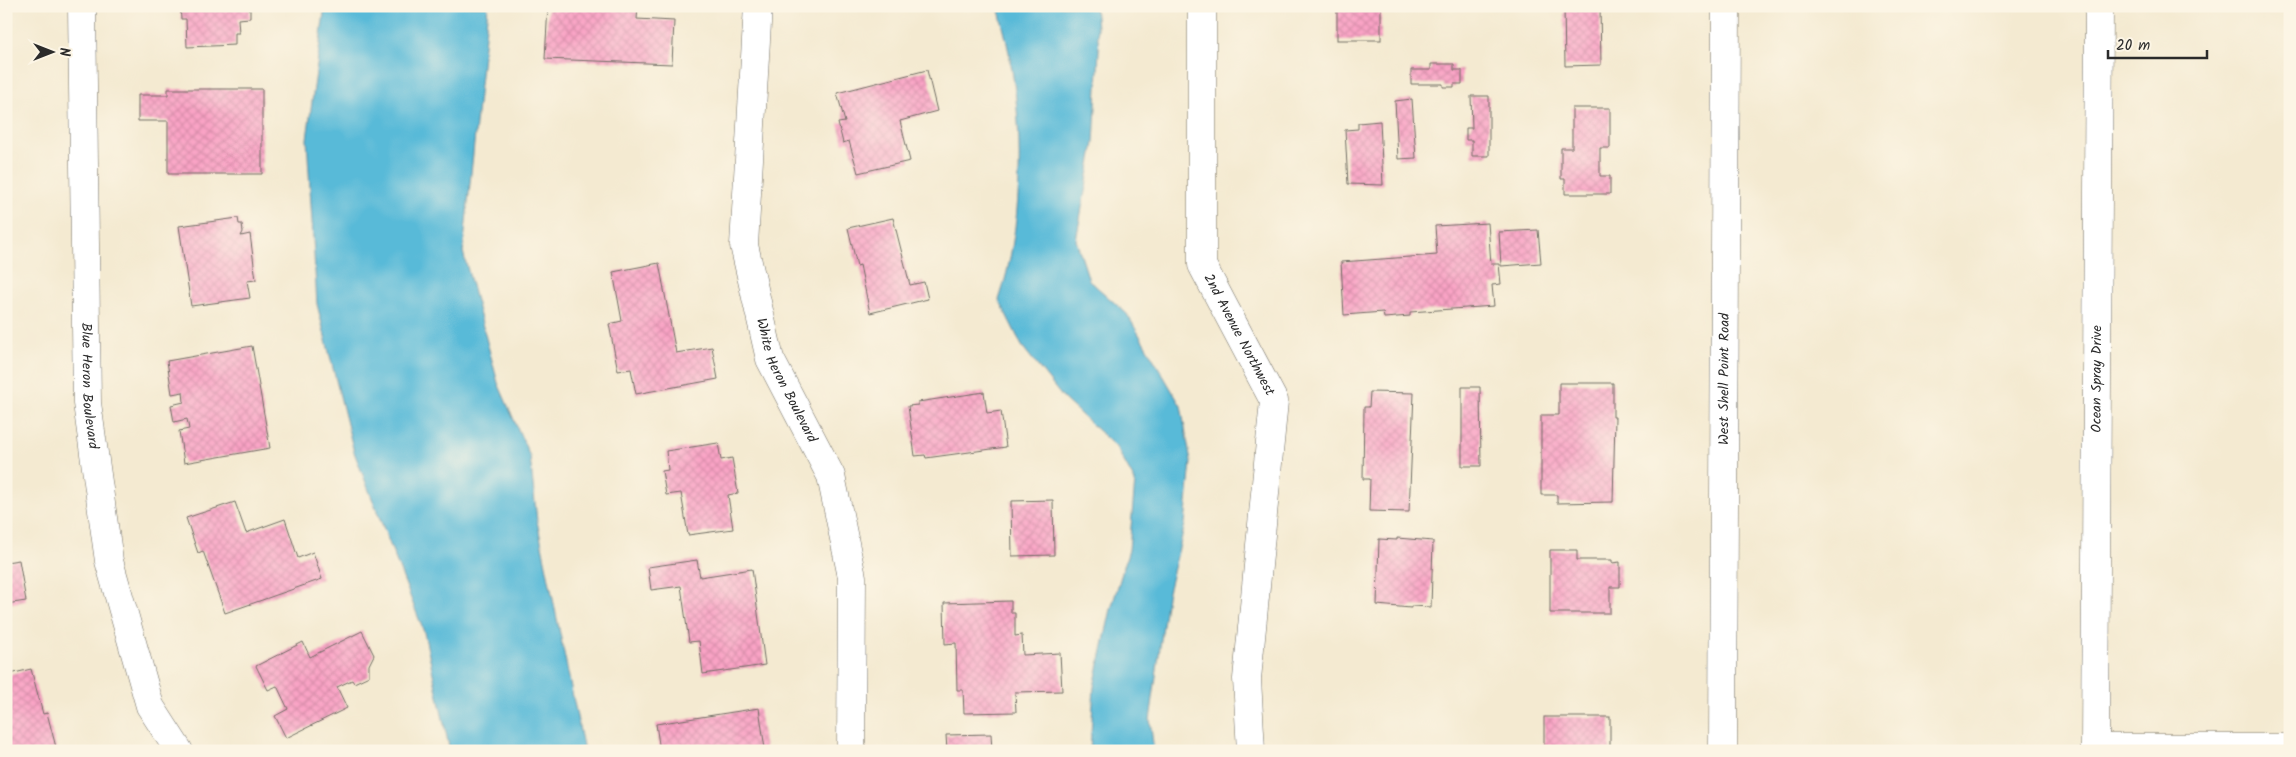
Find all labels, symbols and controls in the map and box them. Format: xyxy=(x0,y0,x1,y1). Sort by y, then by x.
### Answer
north arrow xyxy=(28,28,78,78)
scale bar xyxy=(2108,28,2207,60)
text: 20 m xyxy=(2116,34,2150,58)
text: N xyxy=(53,48,75,57)
street label: 2nd Avenue Northwest xyxy=(1198,270,1281,400)
street label: West Shell Point Road xyxy=(1713,312,1736,445)
street label: White Heron Boulevard xyxy=(750,316,823,448)
street label: Blue Heron Boulevard xyxy=(75,322,104,451)
street label: Ocean Spray Drive xyxy=(2086,324,2108,433)

